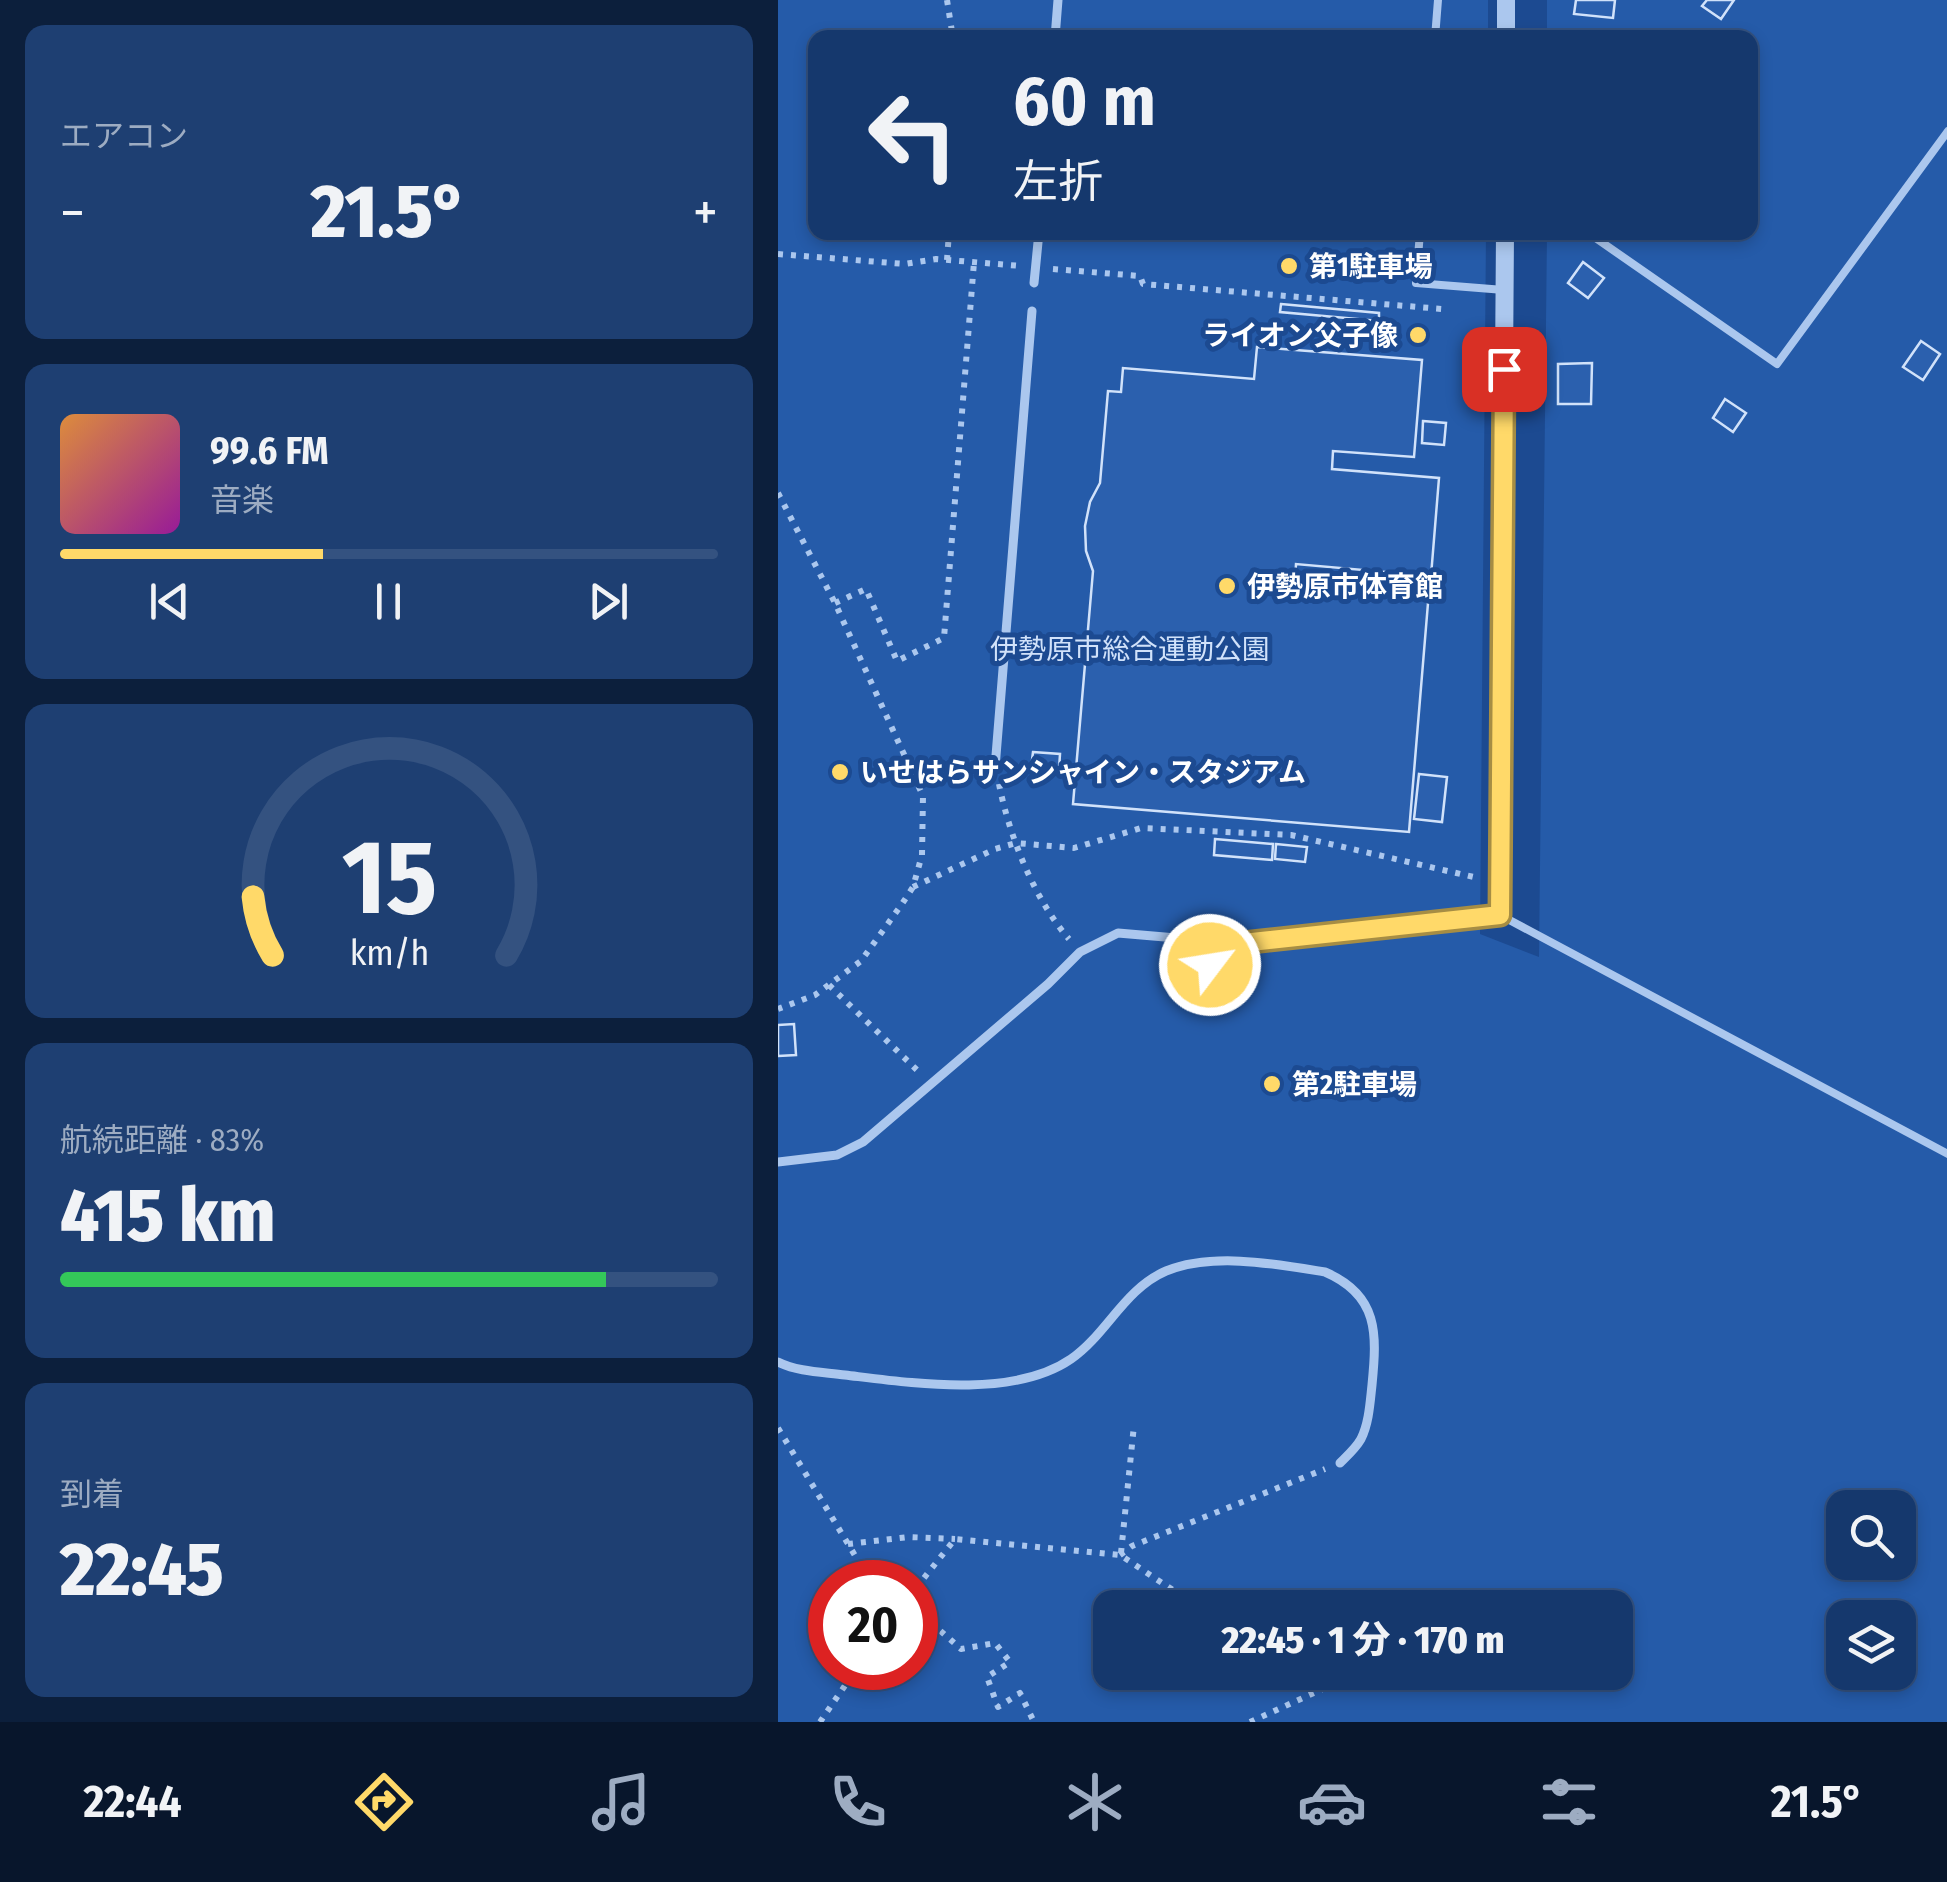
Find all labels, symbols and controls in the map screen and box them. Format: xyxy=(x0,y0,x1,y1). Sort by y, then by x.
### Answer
text: 60 m xyxy=(1013,60,1156,144)
icon: left xyxy=(848,70,978,200)
text: エアコン xyxy=(60,117,188,155)
text: 左折 xyxy=(1013,155,1103,209)
text: 21.5° xyxy=(311,167,467,257)
text: − xyxy=(60,180,85,246)
text: + xyxy=(693,180,718,246)
place label: 第1駐車場 xyxy=(1309,250,1433,283)
marker: 第1駐車場 xyxy=(1278,255,1300,277)
place label: ライオン父子像 xyxy=(1202,319,1398,352)
marker: ライオン父子像 xyxy=(1407,324,1429,346)
pin xyxy=(1462,327,1547,412)
icon: arrive xyxy=(1477,342,1532,397)
text: 99.6 FM xyxy=(210,428,329,474)
text: 音楽 xyxy=(210,481,274,519)
place label: 伊勢原市体育館 xyxy=(1247,570,1443,603)
icon: previous xyxy=(142,574,197,629)
icon: pause xyxy=(361,574,416,629)
icon: next xyxy=(581,574,636,629)
marker: 伊勢原市体育館 xyxy=(1216,575,1238,597)
park label: 伊勢原市総合運動公園 xyxy=(990,633,1270,666)
place label: いせはらサンシャイン・スタジアム xyxy=(860,756,1306,789)
marker: いせはらサンシャイン・スタジアム xyxy=(829,761,851,783)
text: 15 xyxy=(341,816,437,941)
position arrow xyxy=(1158,913,1262,1017)
text: km/h xyxy=(349,932,429,974)
place label: 第2駐車場 xyxy=(1292,1068,1417,1101)
marker: 第2駐車場 xyxy=(1261,1073,1283,1095)
text: 航続距離 · 83% xyxy=(60,1121,264,1159)
text: 415 km xyxy=(60,1171,275,1261)
text: 到着 xyxy=(60,1475,124,1513)
map controls xyxy=(1826,1490,1916,1690)
button: search xyxy=(1826,1490,1916,1580)
text: 22:45 xyxy=(60,1525,224,1615)
speed limit sign: 20 xyxy=(808,1560,938,1690)
button: layers xyxy=(1826,1600,1916,1690)
text: 22:45 · 1 分 · 170 m xyxy=(1221,1617,1505,1663)
icon: directions xyxy=(349,1767,419,1837)
icon: music xyxy=(586,1767,656,1837)
icon: phone xyxy=(823,1767,893,1837)
icon: climate xyxy=(1060,1767,1130,1837)
icon: car xyxy=(1297,1767,1367,1837)
icon: filters xyxy=(1534,1767,1604,1837)
text: 22:44 xyxy=(84,1775,182,1829)
text: 21.5° xyxy=(1771,1775,1863,1829)

